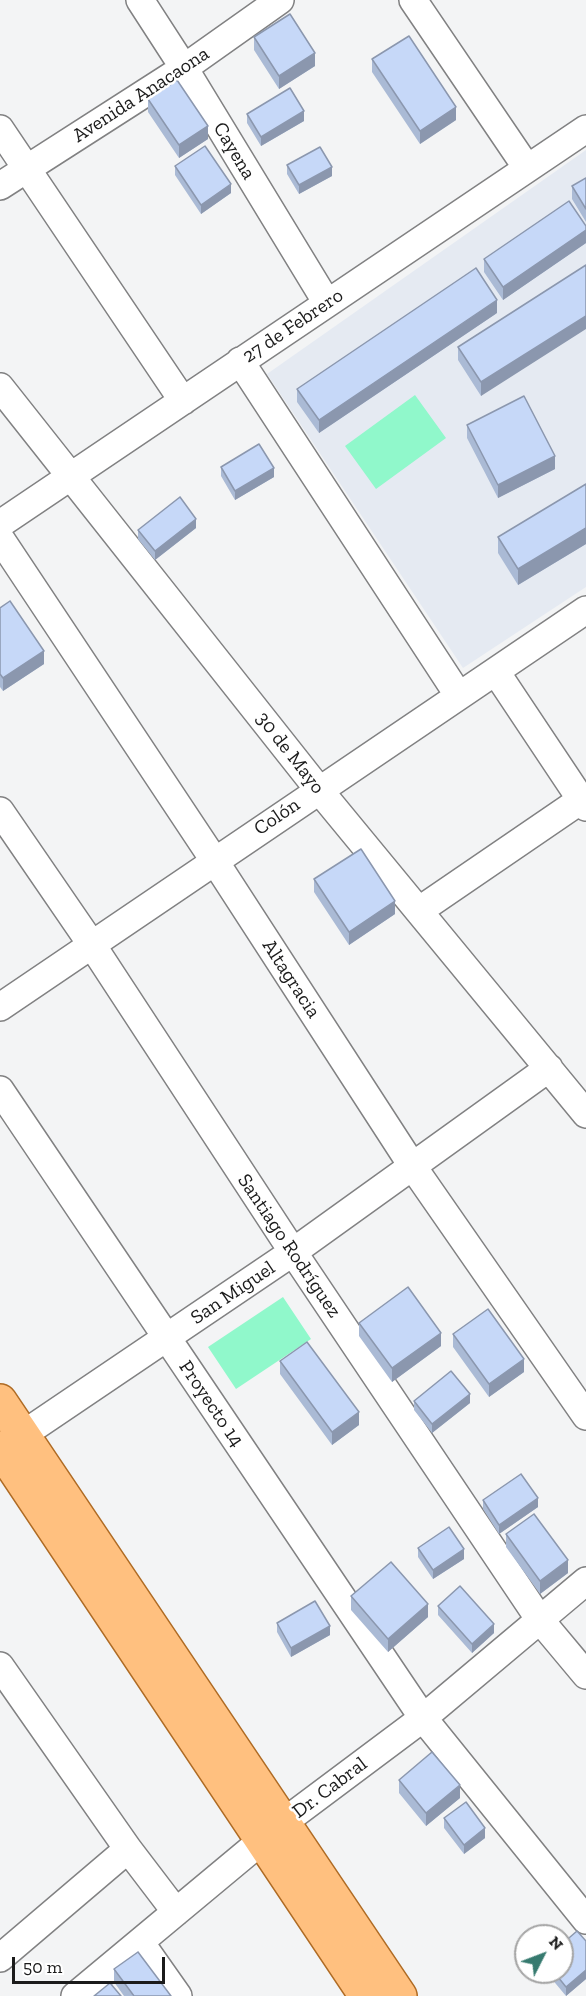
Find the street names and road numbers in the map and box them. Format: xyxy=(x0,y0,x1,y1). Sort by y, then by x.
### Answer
street label: Avenida Anacaona xyxy=(68,42,214,148)
street label: Cayena xyxy=(208,118,260,184)
street label: 27 de Febrero xyxy=(238,283,348,369)
street label: 30 de Mayo xyxy=(250,707,330,799)
street label: Colón xyxy=(249,793,305,841)
street label: Altagracia xyxy=(257,935,325,1023)
street label: Santiago Rodríguez xyxy=(232,1169,346,1323)
street label: San Miguel xyxy=(186,1256,280,1330)
street label: Proyecto 14 xyxy=(173,1356,249,1452)
street label: Dr. Cabral xyxy=(288,1752,372,1824)

